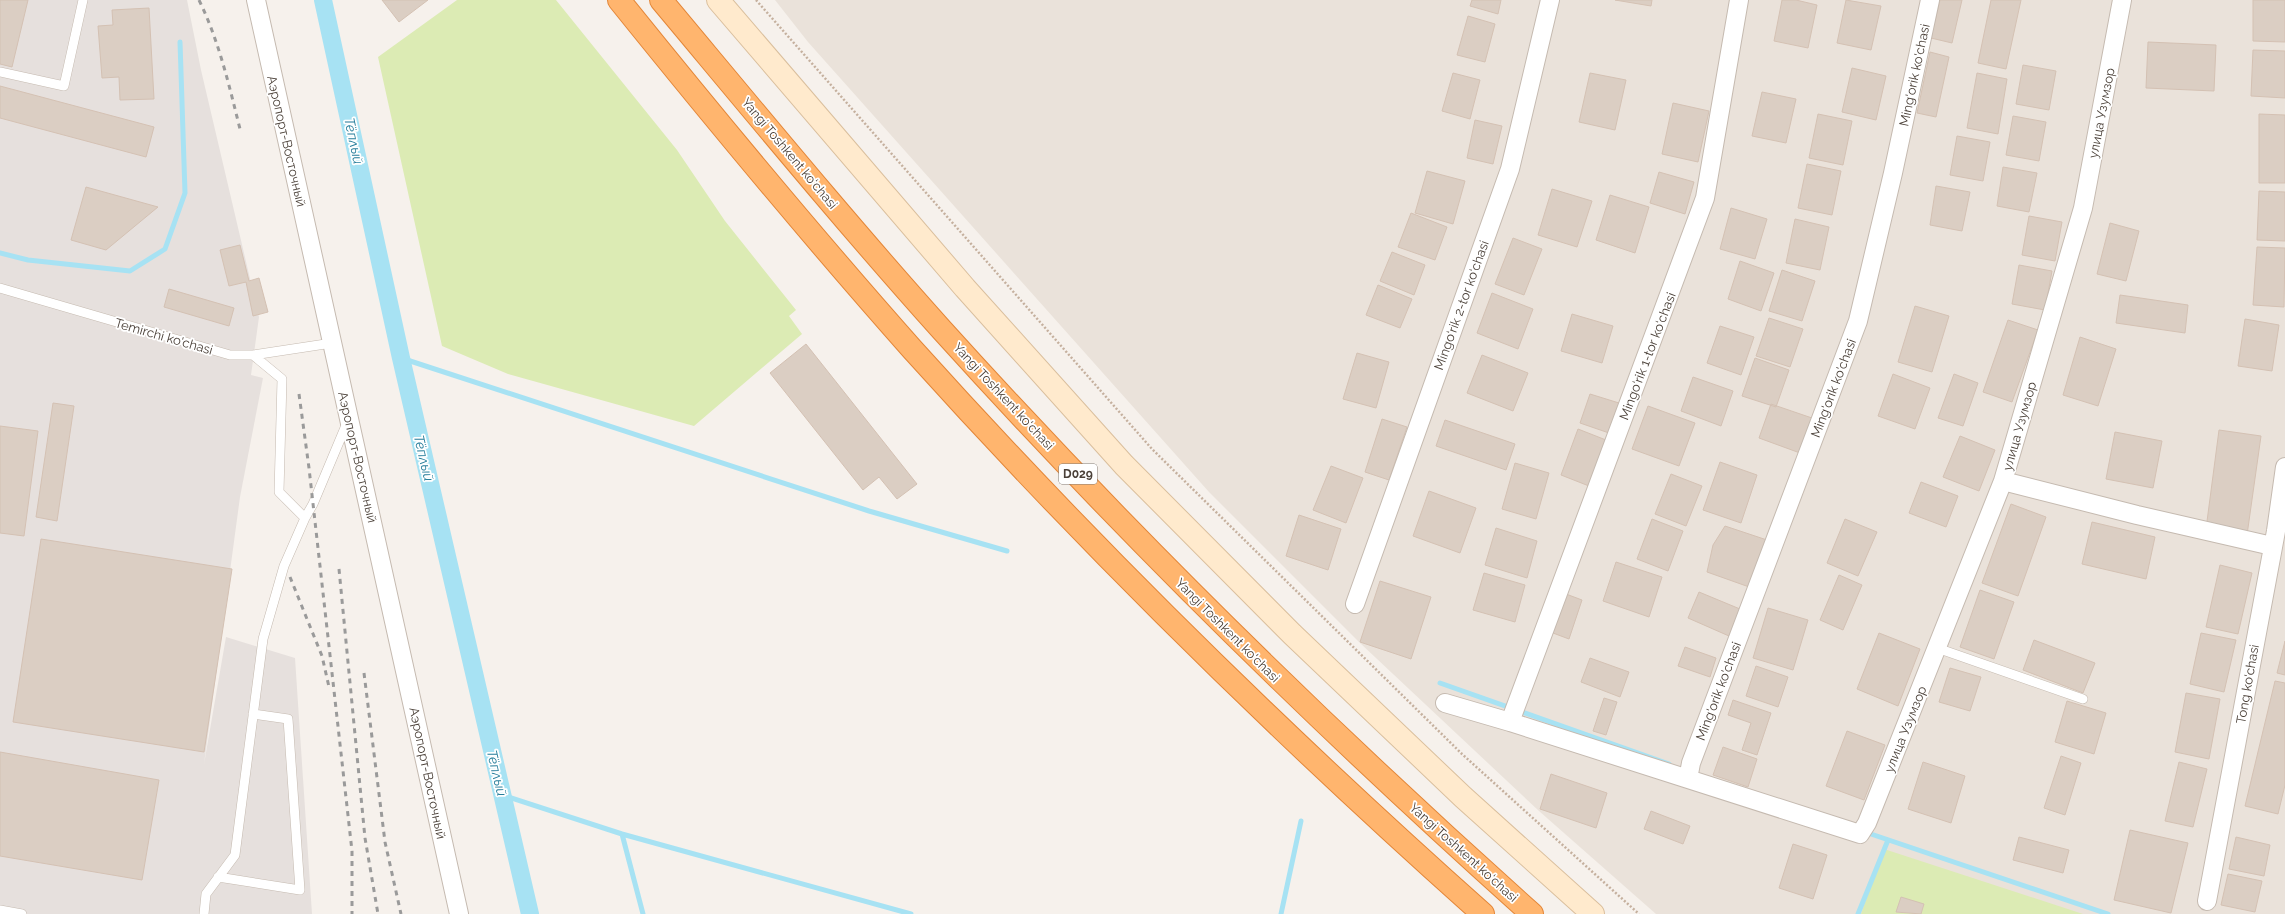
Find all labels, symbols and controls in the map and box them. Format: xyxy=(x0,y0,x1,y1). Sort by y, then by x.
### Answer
street label: Ming'orik ko'chasi xyxy=(1896,22,1933,128)
street label: улица Узумзор xyxy=(2085,67,2118,160)
street label: Аэропорт-Восточный xyxy=(264,74,309,208)
street label: Yangi Toshkent ko‘chasi xyxy=(739,95,841,212)
water label: Тёплый xyxy=(341,116,367,166)
street label: Mingo‘rik 2-tor ko‘chasi xyxy=(1431,238,1492,372)
street label: Mingo‘rik 1-tor ko‘chasi xyxy=(1616,290,1679,422)
street label: Temirchi ko'chasi xyxy=(113,315,215,358)
street label: Ming'orik ko'chasi xyxy=(1808,337,1859,440)
street label: Yangi Toshkent ko‘chasi xyxy=(950,340,1057,453)
street label: улица Узумзор xyxy=(2000,380,2039,472)
street label: Аэропорт-Восточный xyxy=(335,390,380,524)
water label: Тёплый xyxy=(411,433,437,483)
road number: D029 xyxy=(1059,464,1097,484)
street label: Yangi Toshkent ko‘chasi xyxy=(1173,575,1283,685)
street label: Ming'orik ko'chasi xyxy=(1693,640,1744,743)
street label: Tong ko'chasi xyxy=(2233,643,2262,725)
street label: улица Узумзор xyxy=(1881,684,1930,775)
street label: Аэропорт-Восточный xyxy=(406,706,449,840)
water label: Тёплый xyxy=(484,748,510,798)
street label: Yangi Toshkent ko‘chasi xyxy=(1406,800,1521,905)

